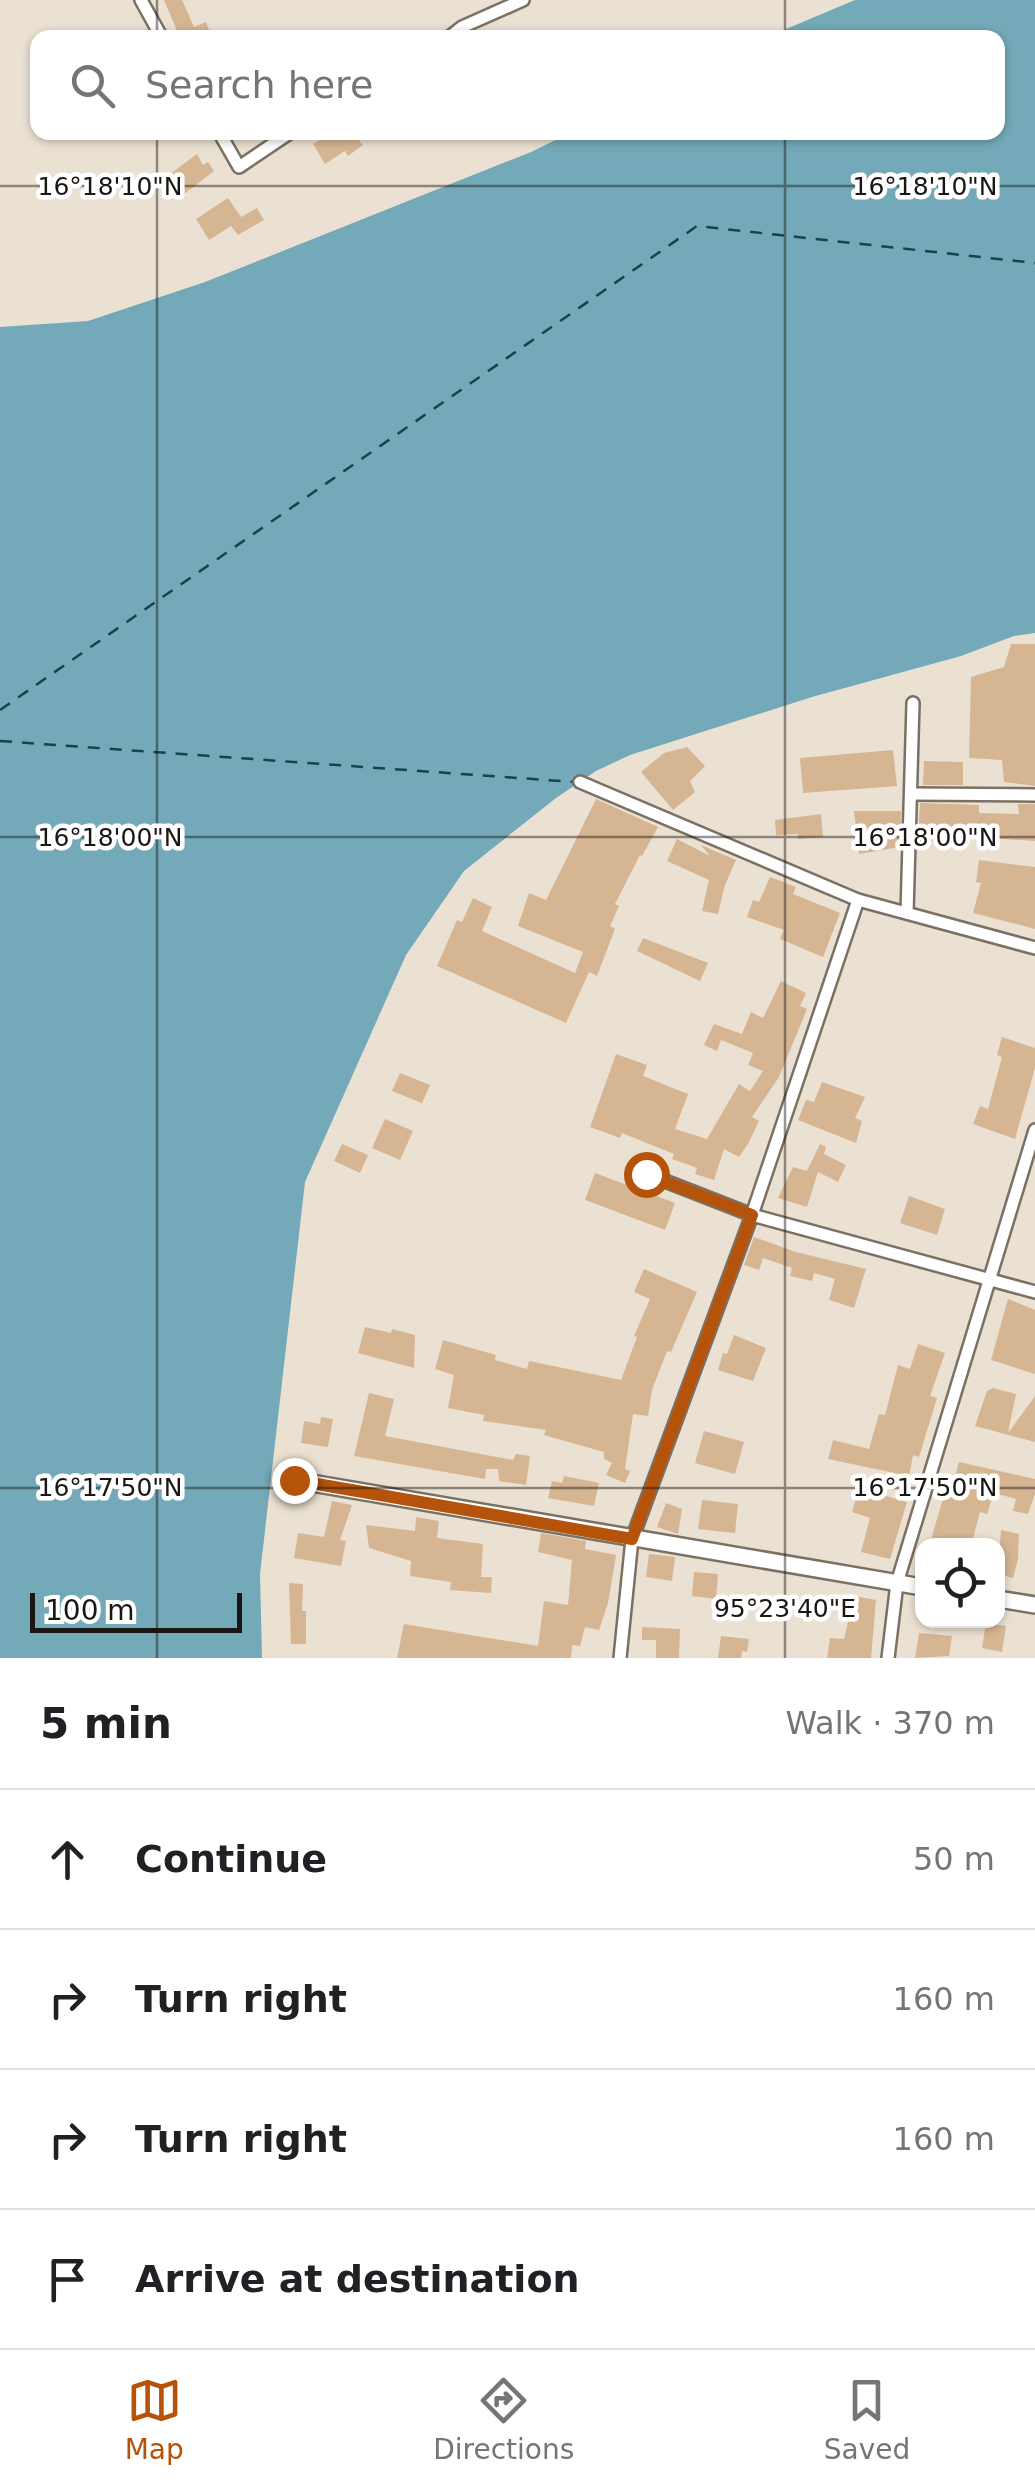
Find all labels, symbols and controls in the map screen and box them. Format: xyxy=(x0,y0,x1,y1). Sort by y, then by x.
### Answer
search box xyxy=(30,30,1005,140)
icon: search xyxy=(65,58,120,113)
text: Search here xyxy=(145,63,373,107)
text: 16°18'10"N xyxy=(37,172,183,201)
text: 16°18'10"N xyxy=(852,172,998,201)
text: 16°18'00"N xyxy=(37,823,183,852)
text: 16°18'00"N xyxy=(852,823,998,852)
route start xyxy=(624,1152,670,1198)
route end xyxy=(272,1458,318,1504)
text: 16°17'50"N xyxy=(37,1473,183,1502)
text: 16°17'50"N xyxy=(852,1473,998,1502)
map controls xyxy=(915,1538,1005,1628)
button: locate xyxy=(915,1538,1005,1628)
scale bar xyxy=(30,1588,242,1632)
text: 100 m xyxy=(45,1594,135,1627)
text: 95°23'40"E xyxy=(714,1594,856,1623)
text: 5 min xyxy=(40,1699,172,1748)
text: Walk · 370 m xyxy=(785,1704,995,1742)
icon: ahead xyxy=(40,1832,95,1887)
text: Continue xyxy=(135,1837,327,1881)
text: 50 m xyxy=(913,1840,995,1878)
icon: right xyxy=(40,1972,95,2027)
text: Turn right xyxy=(135,1977,347,2021)
text: 160 m xyxy=(893,1980,995,2018)
icon: right xyxy=(40,2112,95,2167)
text: Turn right xyxy=(135,2117,347,2161)
text: 160 m xyxy=(893,2120,995,2158)
icon: arrive xyxy=(40,2252,95,2307)
text: Arrive at destination xyxy=(135,2257,580,2301)
tab: Map xyxy=(125,2373,184,2466)
tab: Directions xyxy=(433,2373,574,2466)
tab: Saved xyxy=(824,2373,910,2466)

